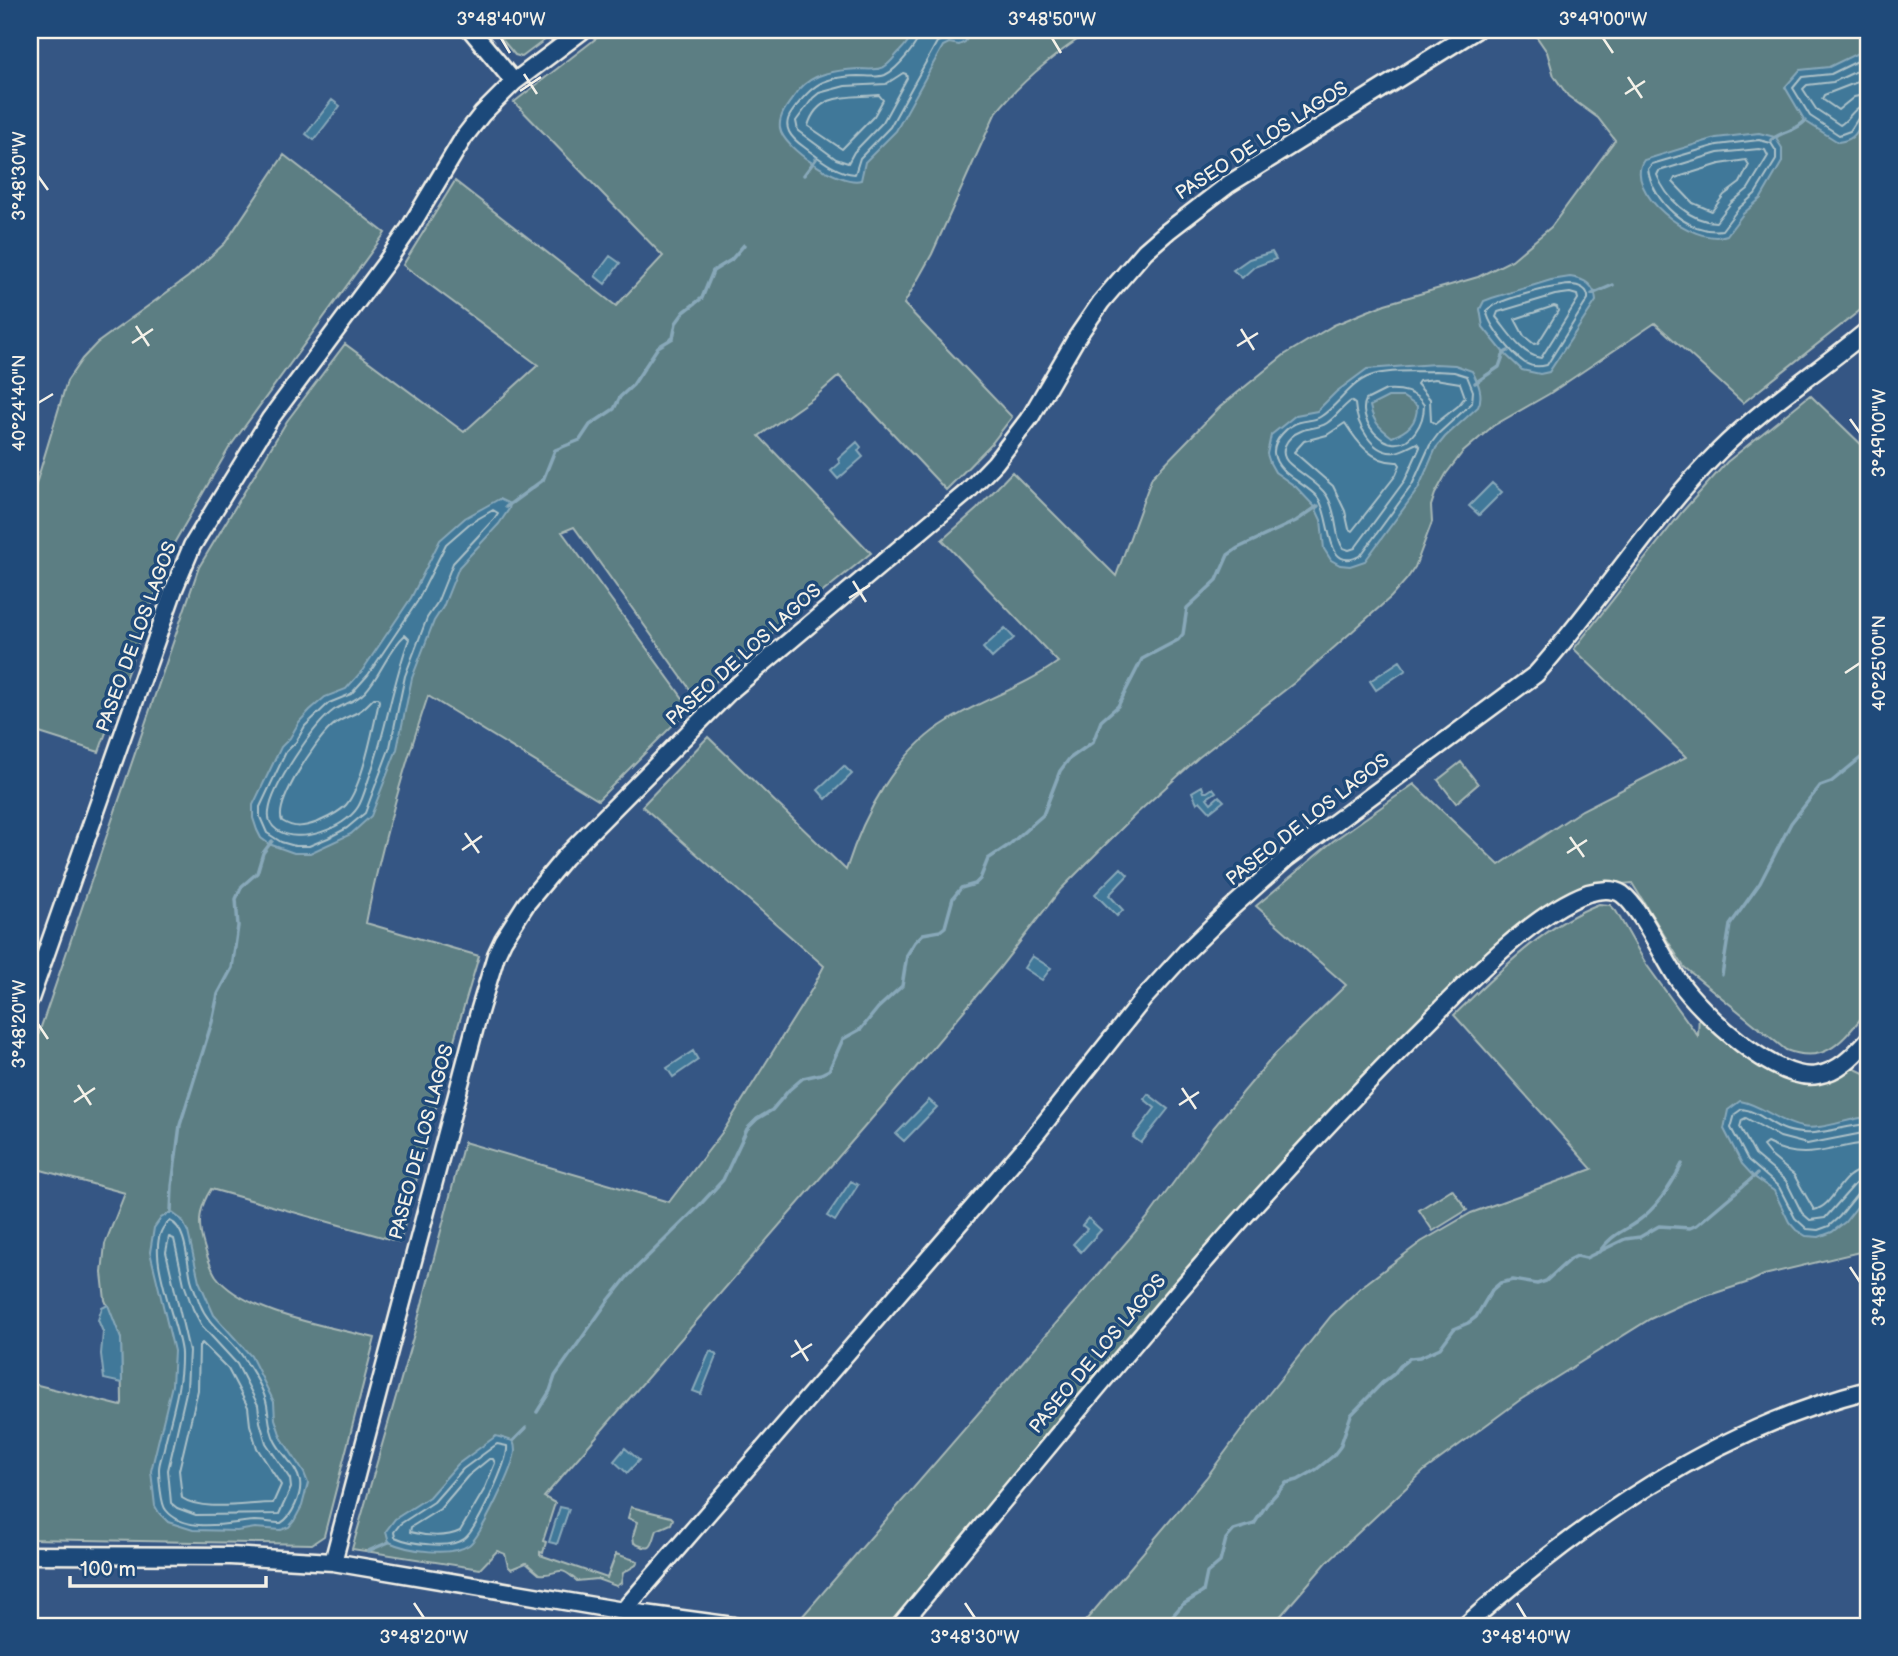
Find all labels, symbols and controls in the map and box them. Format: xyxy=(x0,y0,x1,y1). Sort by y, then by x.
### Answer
text: 3°48'40"W xyxy=(456,9,546,30)
text: 3°48'50"W xyxy=(1008,9,1097,30)
text: 3°49'00"W xyxy=(1559,9,1648,30)
street label: PASEO DE LOS LAGOS xyxy=(1172,77,1352,205)
text: 3°48'30"W xyxy=(9,131,30,221)
text: 40°24'40"N xyxy=(9,354,30,452)
text: 3°49'00"W xyxy=(1869,388,1890,477)
street label: PASEO DE LOS LAGOS xyxy=(92,539,182,735)
street label: PASEO DE LOS LAGOS xyxy=(662,579,826,731)
text: 40°25'00"N xyxy=(1869,615,1890,711)
street label: PASEO DE LOS LAGOS xyxy=(1222,749,1394,891)
text: 3°48'20"W xyxy=(9,979,30,1068)
street label: PASEO DE LOS LAGOS xyxy=(385,1042,459,1242)
text: 3°48'50"W xyxy=(1869,1237,1890,1326)
street label: PASEO DE LOS LAGOS xyxy=(1025,1270,1171,1438)
scale bar xyxy=(70,1544,266,1588)
text: 100 m xyxy=(80,1557,136,1582)
text: 3°48'20"W xyxy=(380,1627,469,1648)
text: 3°48'30"W xyxy=(930,1627,1020,1648)
text: 3°48'40"W xyxy=(1481,1627,1571,1648)

